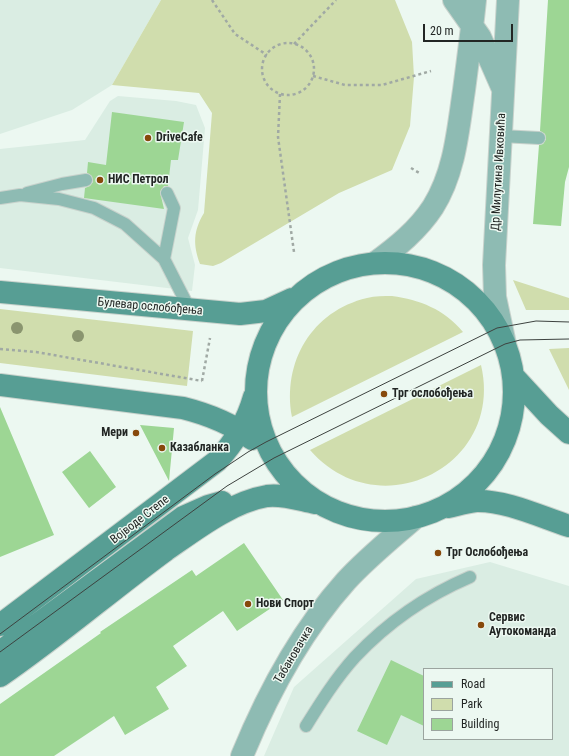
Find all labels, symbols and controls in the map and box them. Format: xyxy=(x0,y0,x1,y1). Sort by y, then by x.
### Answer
scale bar xyxy=(425,16,515,42)
text: 20 m xyxy=(430,24,454,38)
street label: Др Милутина Ивковића xyxy=(489,113,509,231)
place label: DriveCafe xyxy=(156,131,203,145)
marker: DriveCafe xyxy=(143,133,153,143)
place label: НИС Петрол xyxy=(108,173,169,187)
marker: НИС Петрол xyxy=(95,175,105,185)
street label: Булевар ослобођења xyxy=(97,295,203,319)
place label: Трг ослобођења xyxy=(392,387,473,401)
marker: Трг ослобођења xyxy=(379,389,389,399)
place label: Мери xyxy=(101,426,128,440)
marker: Мери xyxy=(131,428,141,438)
place label: Казабланка xyxy=(170,441,229,455)
marker: Казабланка xyxy=(157,443,167,453)
street label: Војводе Степе xyxy=(108,493,172,547)
place label: Трг Ослобођења xyxy=(446,546,528,560)
marker: Трг Ослобођења xyxy=(433,548,443,558)
place label: Нови Спорт xyxy=(256,597,314,611)
marker: Нови Спорт xyxy=(243,599,253,609)
place label: Сервис Аутокоманда xyxy=(489,611,556,639)
marker: Сервис Аутокоманда xyxy=(476,620,486,630)
street label: Табановачка xyxy=(271,624,317,686)
legend xyxy=(423,668,553,740)
text: Road xyxy=(461,677,485,691)
text: Park xyxy=(461,697,482,711)
text: Building xyxy=(461,717,499,731)

